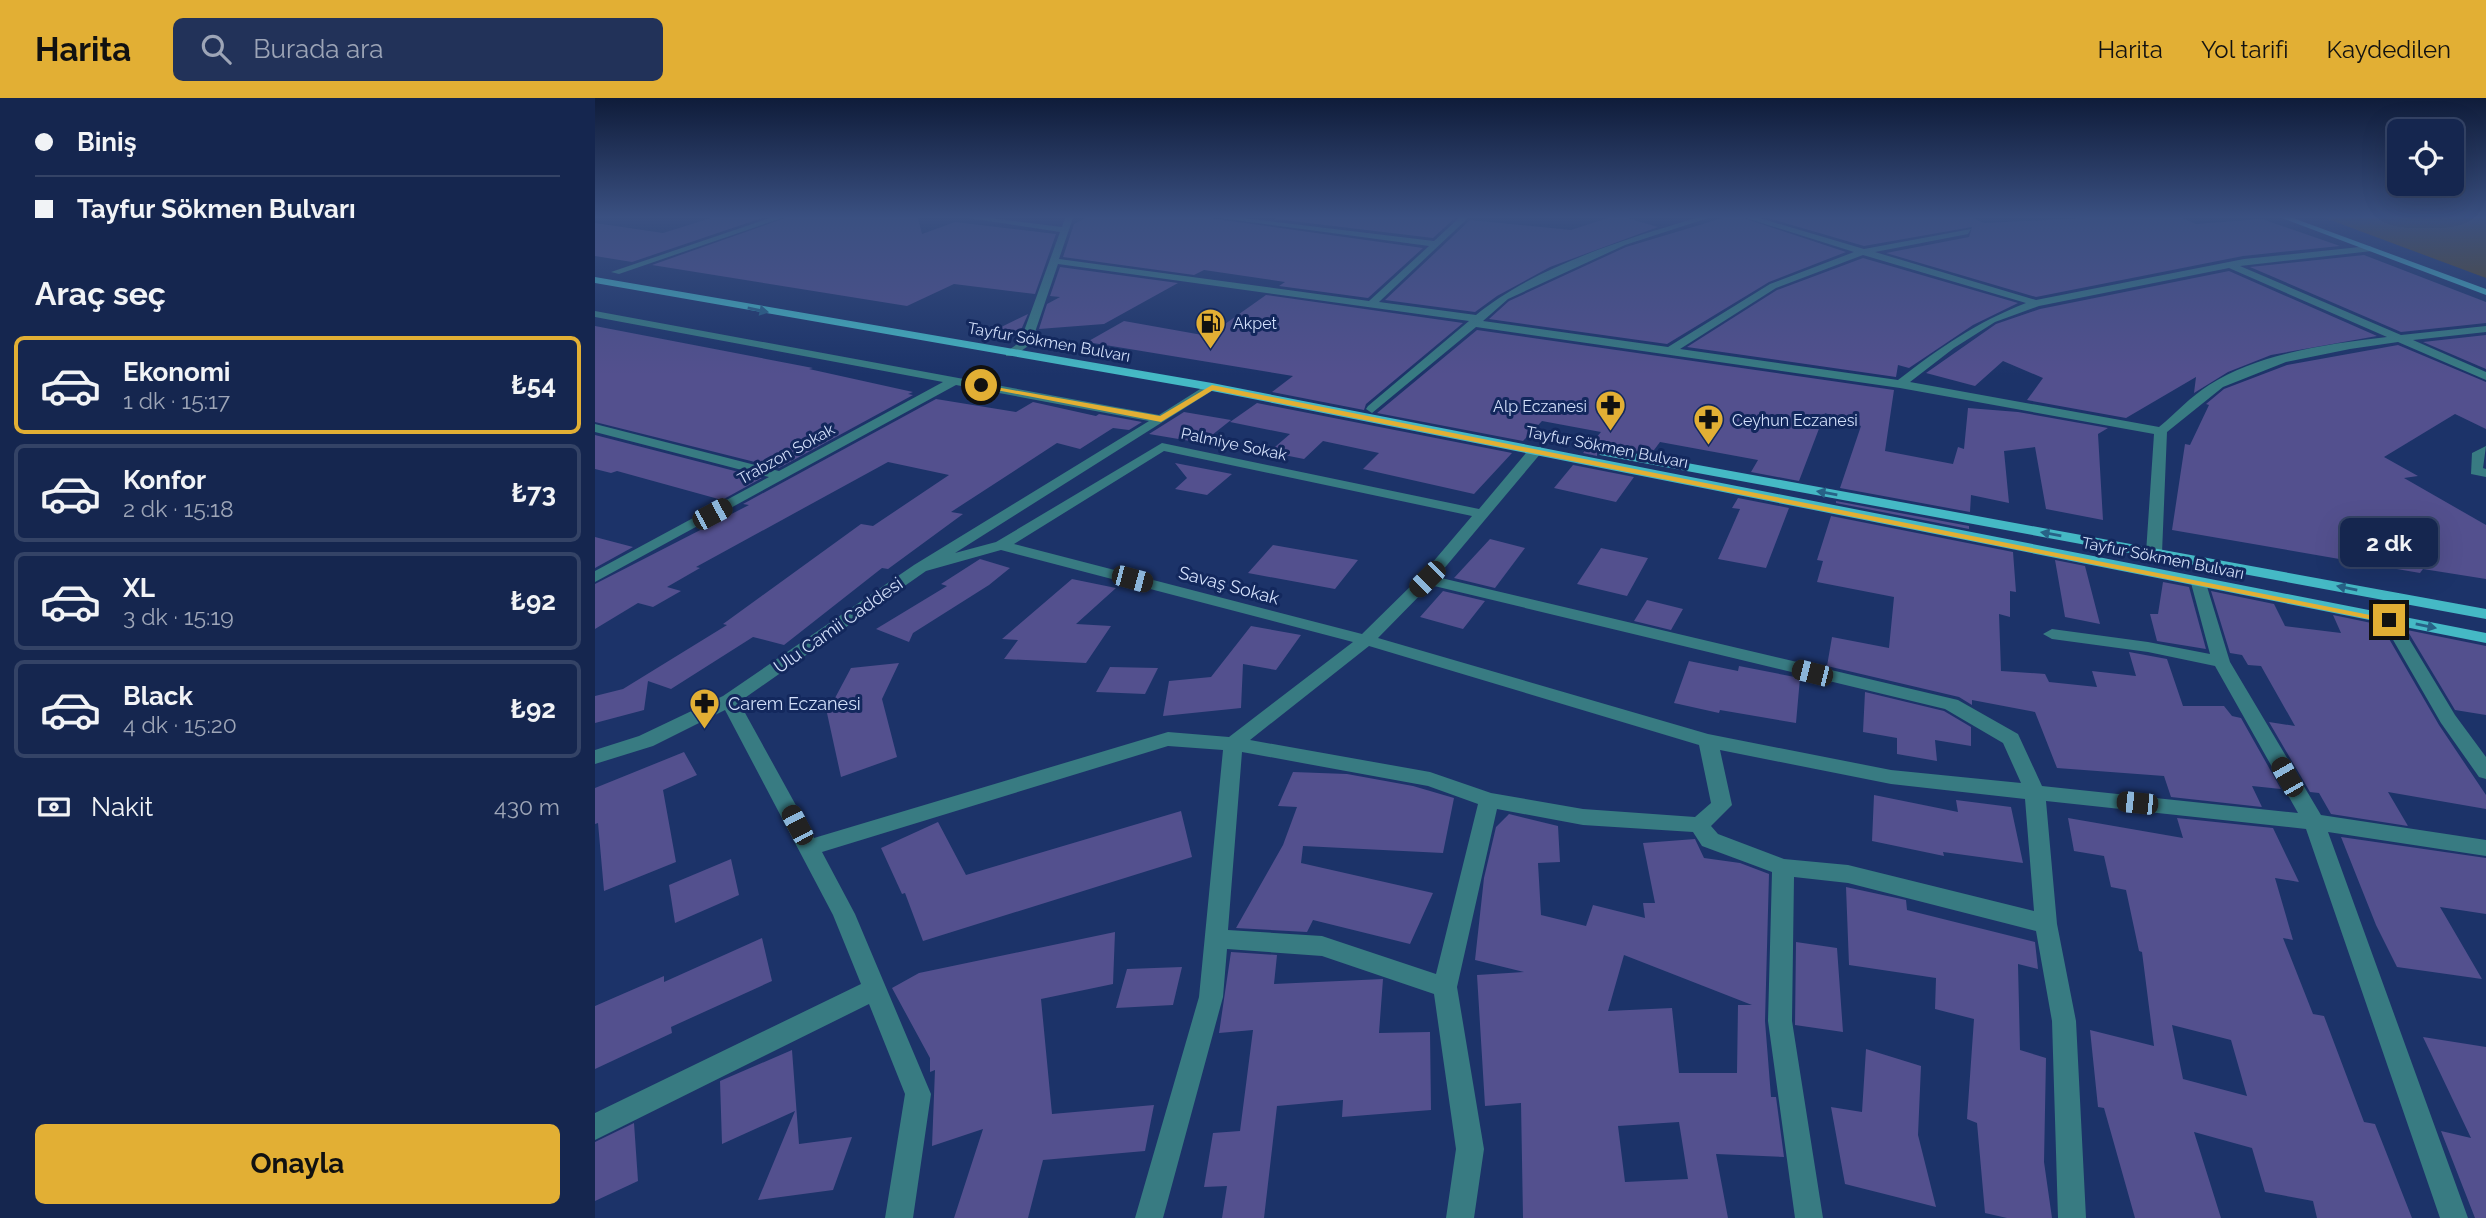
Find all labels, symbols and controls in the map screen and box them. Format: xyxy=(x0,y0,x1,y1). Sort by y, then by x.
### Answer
search box xyxy=(173,18,663,81)
text: Harita xyxy=(35,30,131,69)
icon: search xyxy=(197,30,235,68)
text: Burada ara xyxy=(253,34,384,64)
text: Harita xyxy=(2097,35,2163,64)
text: Yol tarifi xyxy=(2201,35,2289,64)
text: Kaydedilen xyxy=(2327,35,2451,64)
map controls xyxy=(2387,119,2464,196)
button: locate xyxy=(2387,119,2464,196)
text: Biniş xyxy=(77,127,137,157)
text: Tayfur Sökmen Bulvarı xyxy=(77,194,356,224)
text: Araç seç xyxy=(35,275,166,312)
one-way arrow xyxy=(747,305,769,316)
fuel station icon: Akpet xyxy=(1193,306,1227,350)
place label: Akpet xyxy=(1233,314,1277,333)
street label: Tayfur Sökmen Bulvarı xyxy=(966,318,1132,366)
icon: car xyxy=(39,354,102,417)
text: Ekonomi xyxy=(123,357,231,387)
route start xyxy=(965,369,997,401)
text: ₺54 xyxy=(511,370,556,400)
text: 1 dk · 15:17 xyxy=(123,387,230,414)
pharmacy icon: Alp Eczanesi xyxy=(1593,389,1627,433)
place label: Alp Eczanesi xyxy=(1493,397,1587,416)
pharmacy icon: Ceyhun Eczanesi xyxy=(1692,403,1726,447)
place label: Ceyhun Eczanesi xyxy=(1732,411,1858,430)
street label: Trabzon Sokak xyxy=(734,419,838,488)
street label: Tayfur Sökmen Bulvarı xyxy=(1524,422,1690,472)
street label: Palmiye Sokak xyxy=(1179,423,1289,465)
icon: car xyxy=(39,462,102,525)
text: Konfor xyxy=(123,465,206,495)
text: ₺73 xyxy=(511,478,556,508)
one-way arrow xyxy=(1816,487,1838,498)
text: 2 dk · 15:18 xyxy=(123,495,234,522)
car xyxy=(689,495,736,533)
callout: 2 dk xyxy=(2340,518,2438,568)
one-way arrow xyxy=(2040,528,2062,539)
text: 2 dk xyxy=(2366,529,2412,556)
street label: Tayfur Sökmen Bulvarı xyxy=(2080,533,2246,583)
car xyxy=(1405,557,1450,601)
street label: Savaş Sokak xyxy=(1176,561,1282,609)
car xyxy=(1109,563,1156,595)
icon: car xyxy=(39,570,102,633)
text: XL xyxy=(123,573,155,603)
street label: Ulu Camii Caddesi xyxy=(770,573,906,677)
one-way arrow xyxy=(2336,582,2358,593)
text: ₺92 xyxy=(511,586,556,616)
text: 3 dk · 15:19 xyxy=(123,603,234,630)
route end xyxy=(2373,604,2405,636)
one-way arrow xyxy=(2415,621,2437,632)
car xyxy=(1790,658,1835,688)
icon: car xyxy=(39,678,102,741)
text: Black xyxy=(123,681,193,711)
pharmacy icon: Carem Eczanesi xyxy=(688,686,722,730)
place label: Carem Eczanesi xyxy=(728,693,861,714)
text: ₺92 xyxy=(511,694,556,724)
text: 4 dk · 15:20 xyxy=(123,711,237,738)
car xyxy=(2268,754,2307,800)
icon: cash xyxy=(35,788,73,826)
car xyxy=(2116,790,2159,816)
text: Nakit xyxy=(91,792,153,822)
text: 430 m xyxy=(494,793,560,820)
car xyxy=(778,802,817,848)
button: Onayla xyxy=(35,1124,560,1204)

